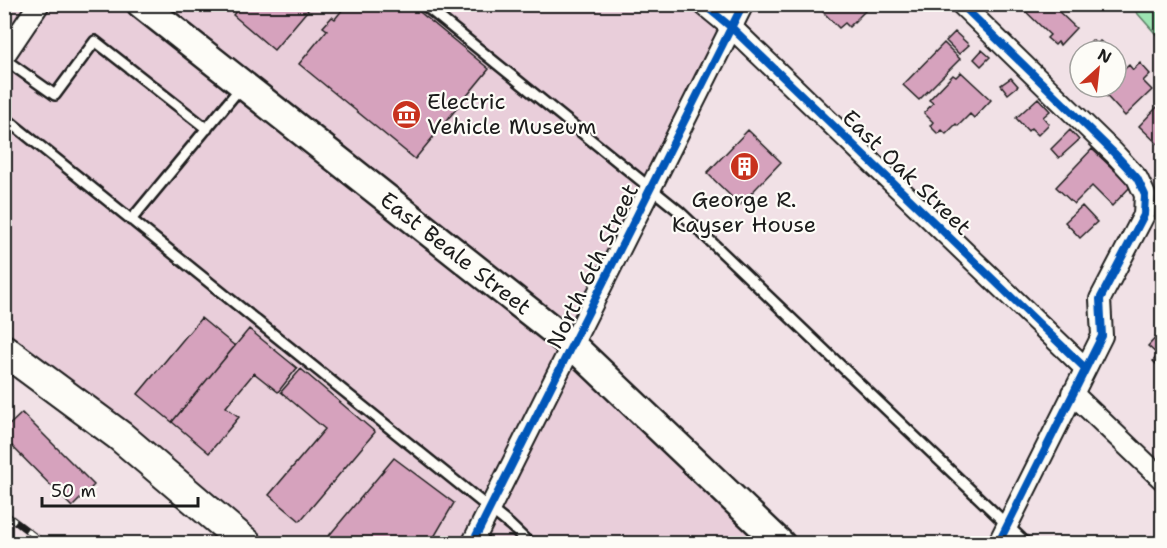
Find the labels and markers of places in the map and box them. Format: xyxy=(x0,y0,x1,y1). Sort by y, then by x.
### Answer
place label: Electric Vehicle Museum xyxy=(427,87,597,141)
museum icon: Electric Vehicle Museum xyxy=(390,98,422,130)
building icon: George R. Kayser House xyxy=(728,151,760,183)
place label: George R. Kayser House xyxy=(672,185,816,239)

